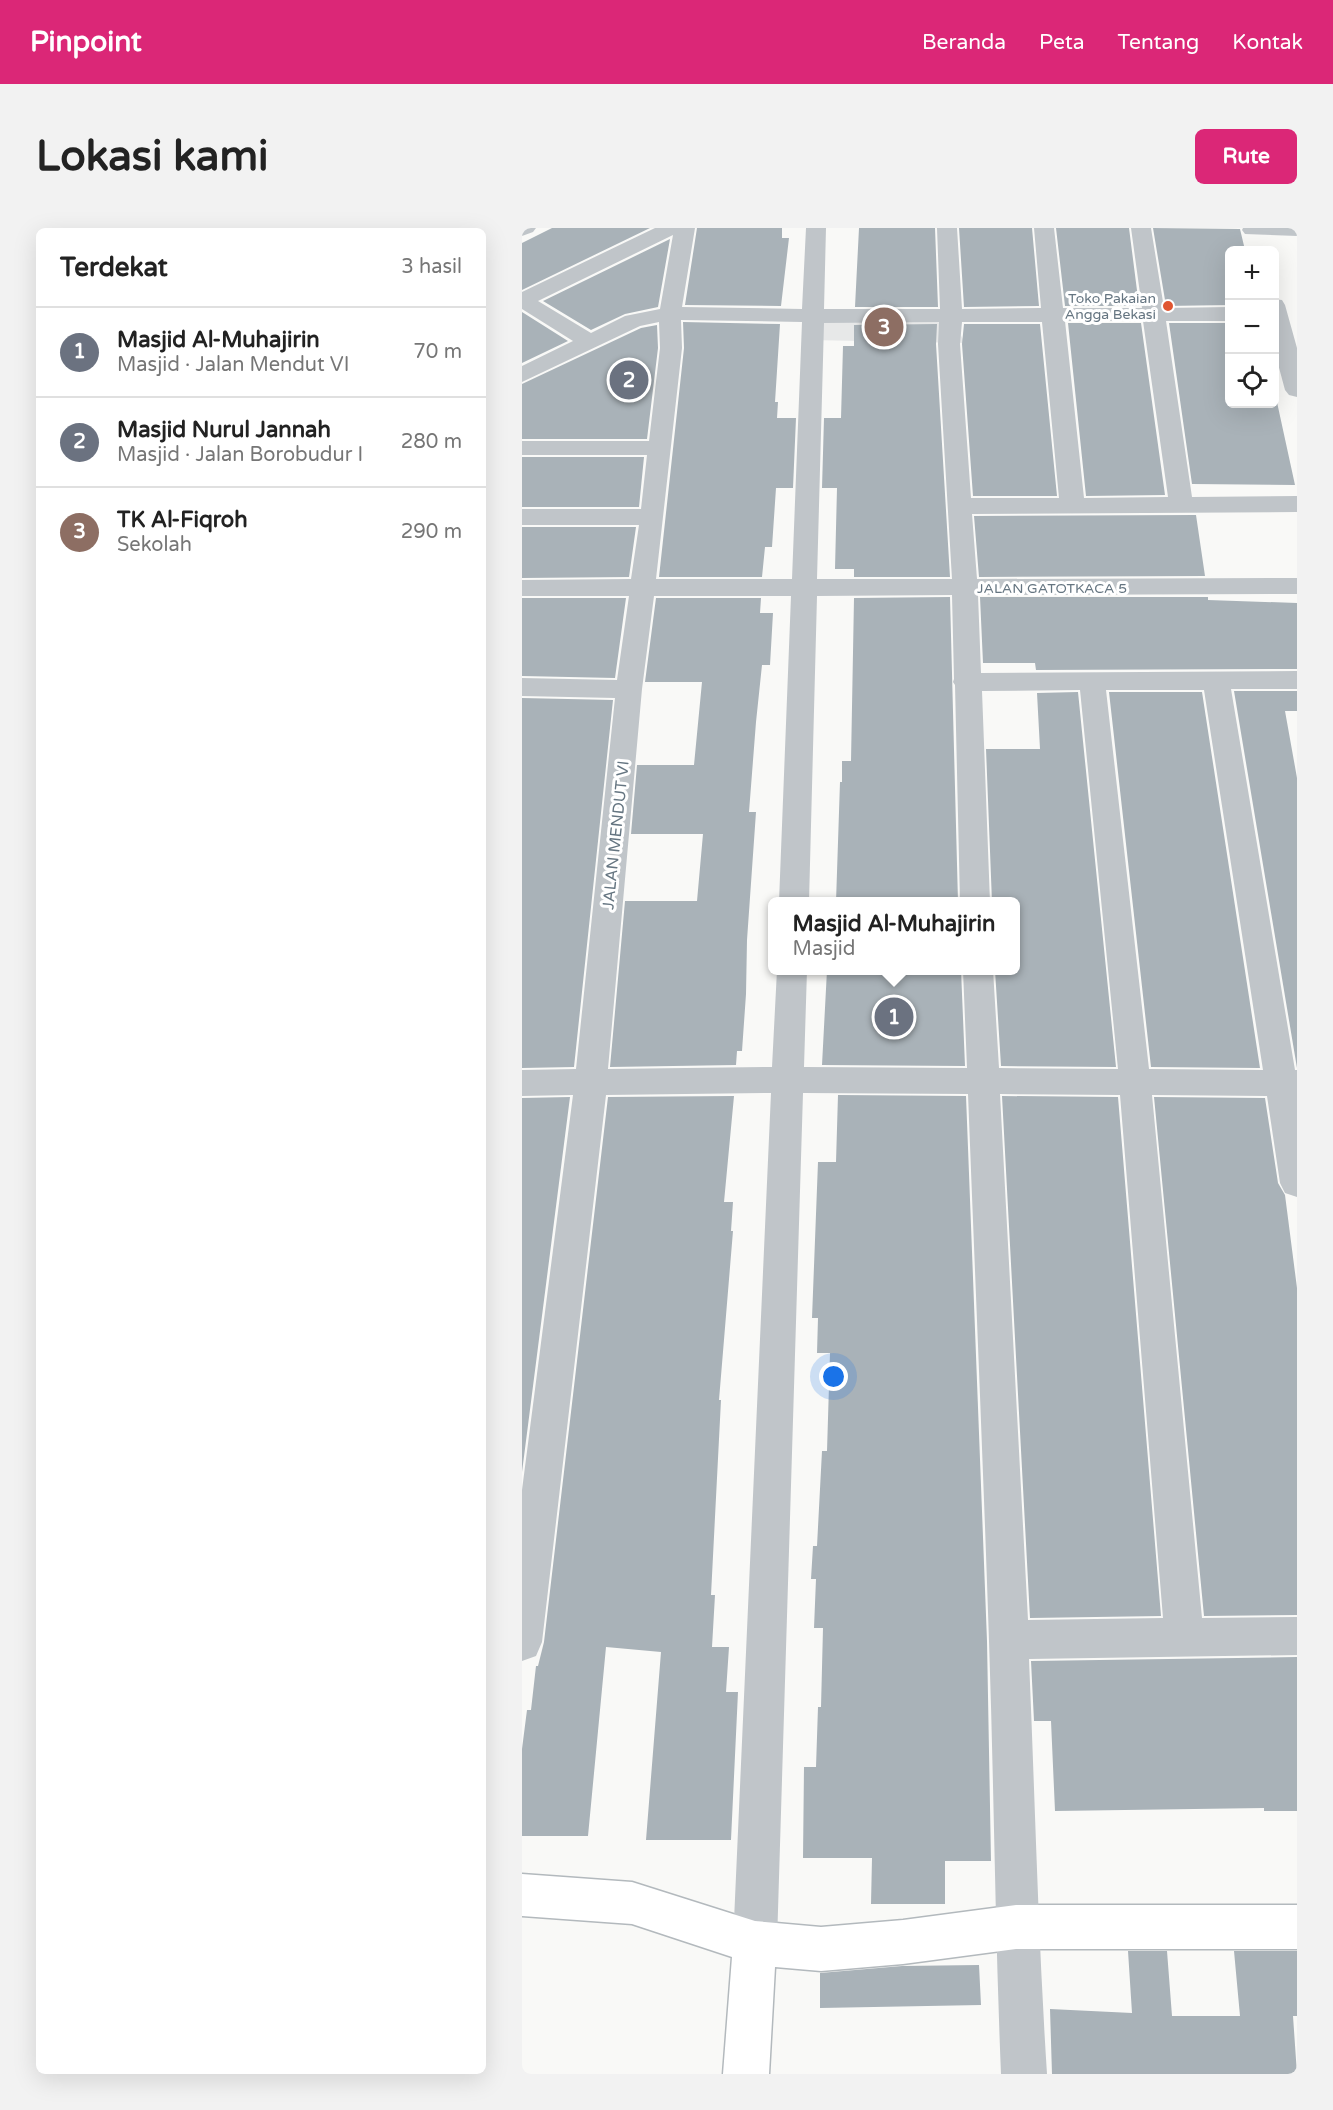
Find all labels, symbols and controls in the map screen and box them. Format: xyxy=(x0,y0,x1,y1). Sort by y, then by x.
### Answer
text: Pinpoint xyxy=(30,25,142,59)
text: Beranda xyxy=(922,30,1006,55)
text: Peta xyxy=(1039,30,1085,55)
text: Tentang xyxy=(1118,30,1199,55)
text: Kontak xyxy=(1232,30,1303,55)
button: Rute xyxy=(1195,129,1297,184)
text: Lokasi kami xyxy=(36,131,268,182)
map controls xyxy=(1225,246,1279,408)
button: + xyxy=(1225,246,1279,300)
text: Terdekat xyxy=(60,252,168,283)
text: 3 hasil xyxy=(401,255,462,279)
place label: Toko Pakaian Angga Bekasi xyxy=(1065,290,1156,323)
marker: Toko Pakaian Angga Bekasi xyxy=(1161,299,1175,313)
button: − xyxy=(1225,300,1279,354)
pin: 3 xyxy=(864,304,904,350)
text: Masjid Al-Muhajirin xyxy=(117,327,320,353)
text: 1 xyxy=(73,340,86,364)
text: 70 m xyxy=(413,340,462,364)
text: Masjid · Jalan Mendut VI xyxy=(117,353,349,377)
button: locate xyxy=(1225,354,1279,408)
pin: 2 xyxy=(610,358,648,402)
text: Masjid Nurul Jannah xyxy=(117,417,331,443)
text: 2 xyxy=(73,430,86,454)
text: 280 m xyxy=(401,430,462,454)
text: Masjid · Jalan Borobudur I xyxy=(117,443,363,467)
text: TK Al-Fiqroh xyxy=(117,507,248,533)
text: 3 xyxy=(73,520,86,544)
text: 290 m xyxy=(401,520,462,544)
text: Sekolah xyxy=(117,533,192,557)
street label: JALAN GATOTKACA 5 xyxy=(977,580,1127,597)
street label: JALAN MENDUT VI xyxy=(598,760,634,910)
popup xyxy=(768,897,1020,975)
text: Masjid Al-Muhajirin xyxy=(793,911,995,937)
text: Masjid xyxy=(793,937,855,961)
pin: 1 xyxy=(874,994,914,1040)
your location xyxy=(819,1362,848,1391)

